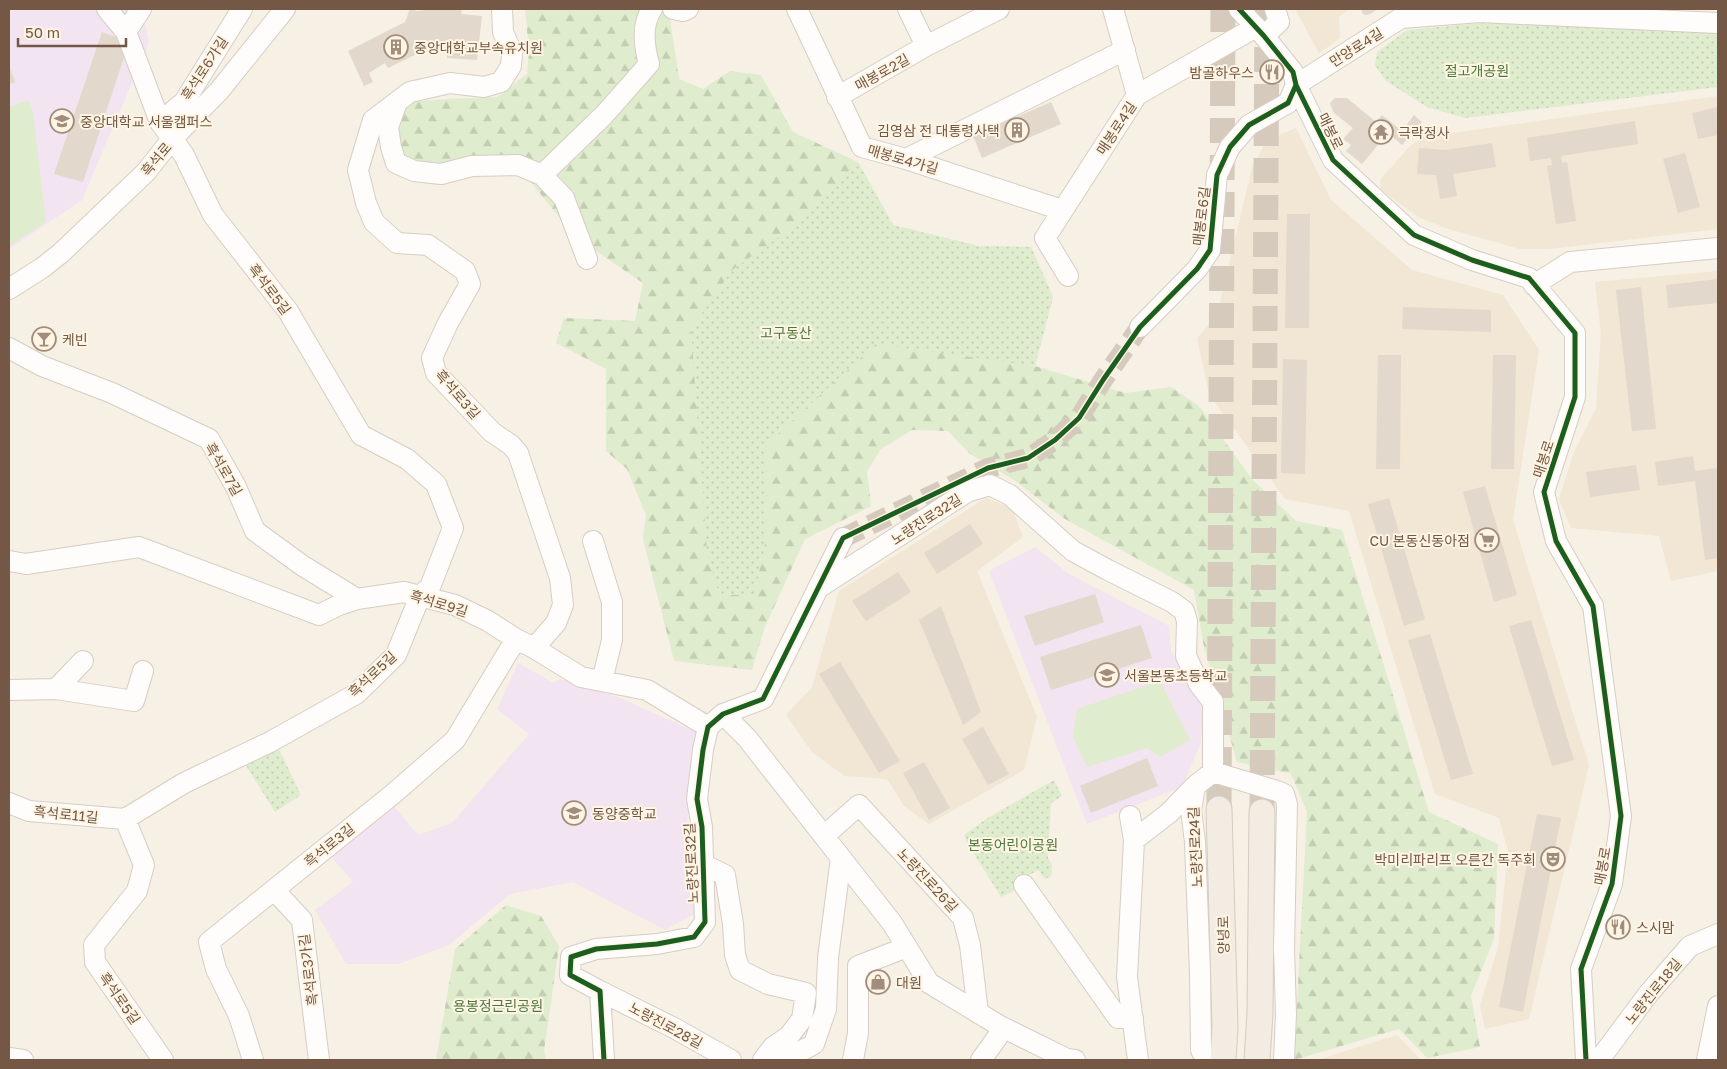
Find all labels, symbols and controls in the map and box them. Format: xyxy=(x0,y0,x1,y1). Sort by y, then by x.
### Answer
scale bar xyxy=(18,15,125,47)
text: 50 m xyxy=(25,23,60,41)
street label: 만양로4길 xyxy=(1326,24,1386,70)
street label: 흑석로6가길 xyxy=(177,33,231,103)
building icon: 중앙대학교부속유치원 xyxy=(383,34,409,60)
place label: 중앙대학교부속유치원 xyxy=(414,39,543,56)
street label: 매봉로2길 xyxy=(852,50,912,94)
restaurant icon: 밤골하우스 xyxy=(1259,59,1285,85)
park label: 절고개공원 xyxy=(1445,62,1509,79)
place label: 밤골하우스 xyxy=(1190,64,1254,81)
street label: 매봉로4길 xyxy=(1093,98,1139,158)
school or university icon: 중앙대학교 서울캠퍼스 xyxy=(49,108,75,134)
street label: 매봉로 xyxy=(1315,110,1347,152)
place label: 중앙대학교 서울캠퍼스 xyxy=(80,113,212,130)
building icon: 김영삼 전 대통령사택 xyxy=(1004,117,1030,143)
temple icon: 극락정사 xyxy=(1368,119,1394,145)
place label: 김영삼 전 대통령사택 xyxy=(877,122,1000,139)
place label: 극락정사 xyxy=(1398,124,1450,141)
street label: 흑석로 xyxy=(137,139,175,179)
street label: 매봉로4가길 xyxy=(866,141,940,177)
street label: 매봉로6길 xyxy=(1189,185,1213,247)
street label: 흑석로5길 xyxy=(245,260,295,318)
park label: 고구동산 xyxy=(760,324,812,341)
bar icon: 케빈 xyxy=(31,326,57,352)
place label: 케빈 xyxy=(62,331,88,348)
street label: 흑석로3길 xyxy=(432,366,484,422)
street label: 매봉로 xyxy=(1529,438,1557,480)
street label: 흑석로7길 xyxy=(202,439,246,499)
street label: 노량진로32길 xyxy=(888,490,964,548)
supermarket icon: CU 본동신동아점 xyxy=(1474,527,1500,553)
place label: CU 본동신동아점 xyxy=(1369,532,1470,549)
street label: 흑석로9길 xyxy=(408,586,470,620)
street label: 흑석로5길 xyxy=(344,647,400,701)
school or university icon: 서울본동초등학교 xyxy=(1094,662,1120,688)
place label: 서울본동초등학교 xyxy=(1124,667,1227,684)
school or university icon: 동양중학교 xyxy=(561,800,587,826)
street label: 흑석로11길 xyxy=(33,802,99,826)
place label: 동양중학교 xyxy=(592,805,657,822)
street label: 노량진로24길 xyxy=(1184,806,1206,888)
street label: 흑석로3길 xyxy=(300,820,358,870)
street label: 노량진로32길 xyxy=(680,822,702,904)
park label: 본동어린이공원 xyxy=(968,836,1058,853)
street label: 노량진로26길 xyxy=(894,845,962,915)
street label: 매봉로 xyxy=(1590,845,1614,887)
theatre icon: 박미리파리프 오른간 독주회 xyxy=(1540,846,1566,872)
place label: 박미리파리프 오른간 독주회 xyxy=(1374,851,1536,868)
restaurant icon: 스시맘 xyxy=(1605,914,1631,940)
street label: 양녕로 xyxy=(1214,915,1232,954)
place label: 스시맘 xyxy=(1636,919,1675,936)
street label: 흑석로3가길 xyxy=(295,933,321,1007)
street label: 노량진로18길 xyxy=(1621,955,1685,1027)
street label: 흑석로5길 xyxy=(96,969,144,1027)
shop icon: 대원 xyxy=(865,969,891,995)
place label: 대원 xyxy=(896,974,922,991)
park label: 용봉정근린공원 xyxy=(453,997,543,1014)
street label: 노량진로28길 xyxy=(626,998,706,1052)

